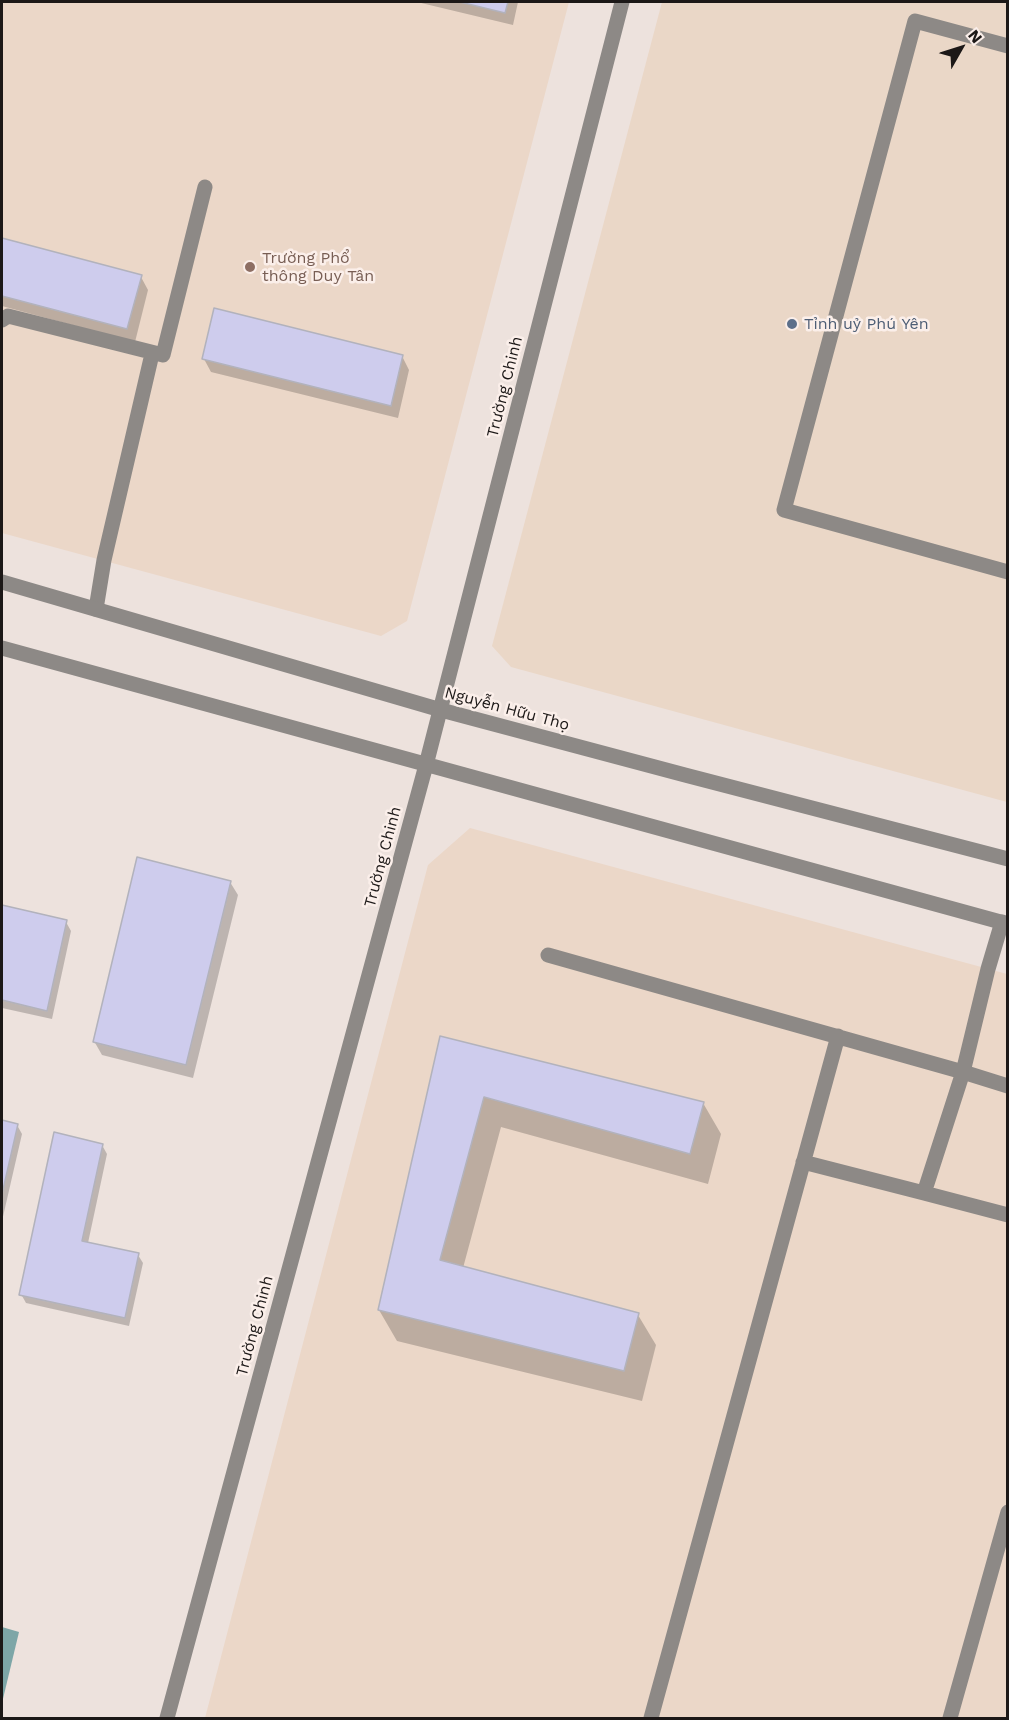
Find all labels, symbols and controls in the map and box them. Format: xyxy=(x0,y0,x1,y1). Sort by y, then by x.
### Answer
north arrow xyxy=(931,18,991,78)
text: N xyxy=(964,26,986,47)
place label: Trường Phổ thông Duy Tân xyxy=(262,248,374,286)
marker: Trường Phổ thông Duy Tân xyxy=(243,260,257,274)
place label: Tỉnh uỷ Phú Yên xyxy=(804,314,929,334)
marker: Tỉnh uỷ Phú Yên xyxy=(785,317,799,331)
street label: Trường Chinh xyxy=(483,335,527,439)
street label: Nguyễn Hữu Thọ xyxy=(442,683,572,735)
street label: Trường Chinh xyxy=(360,805,406,909)
street label: Trường Chinh xyxy=(232,1274,278,1378)

